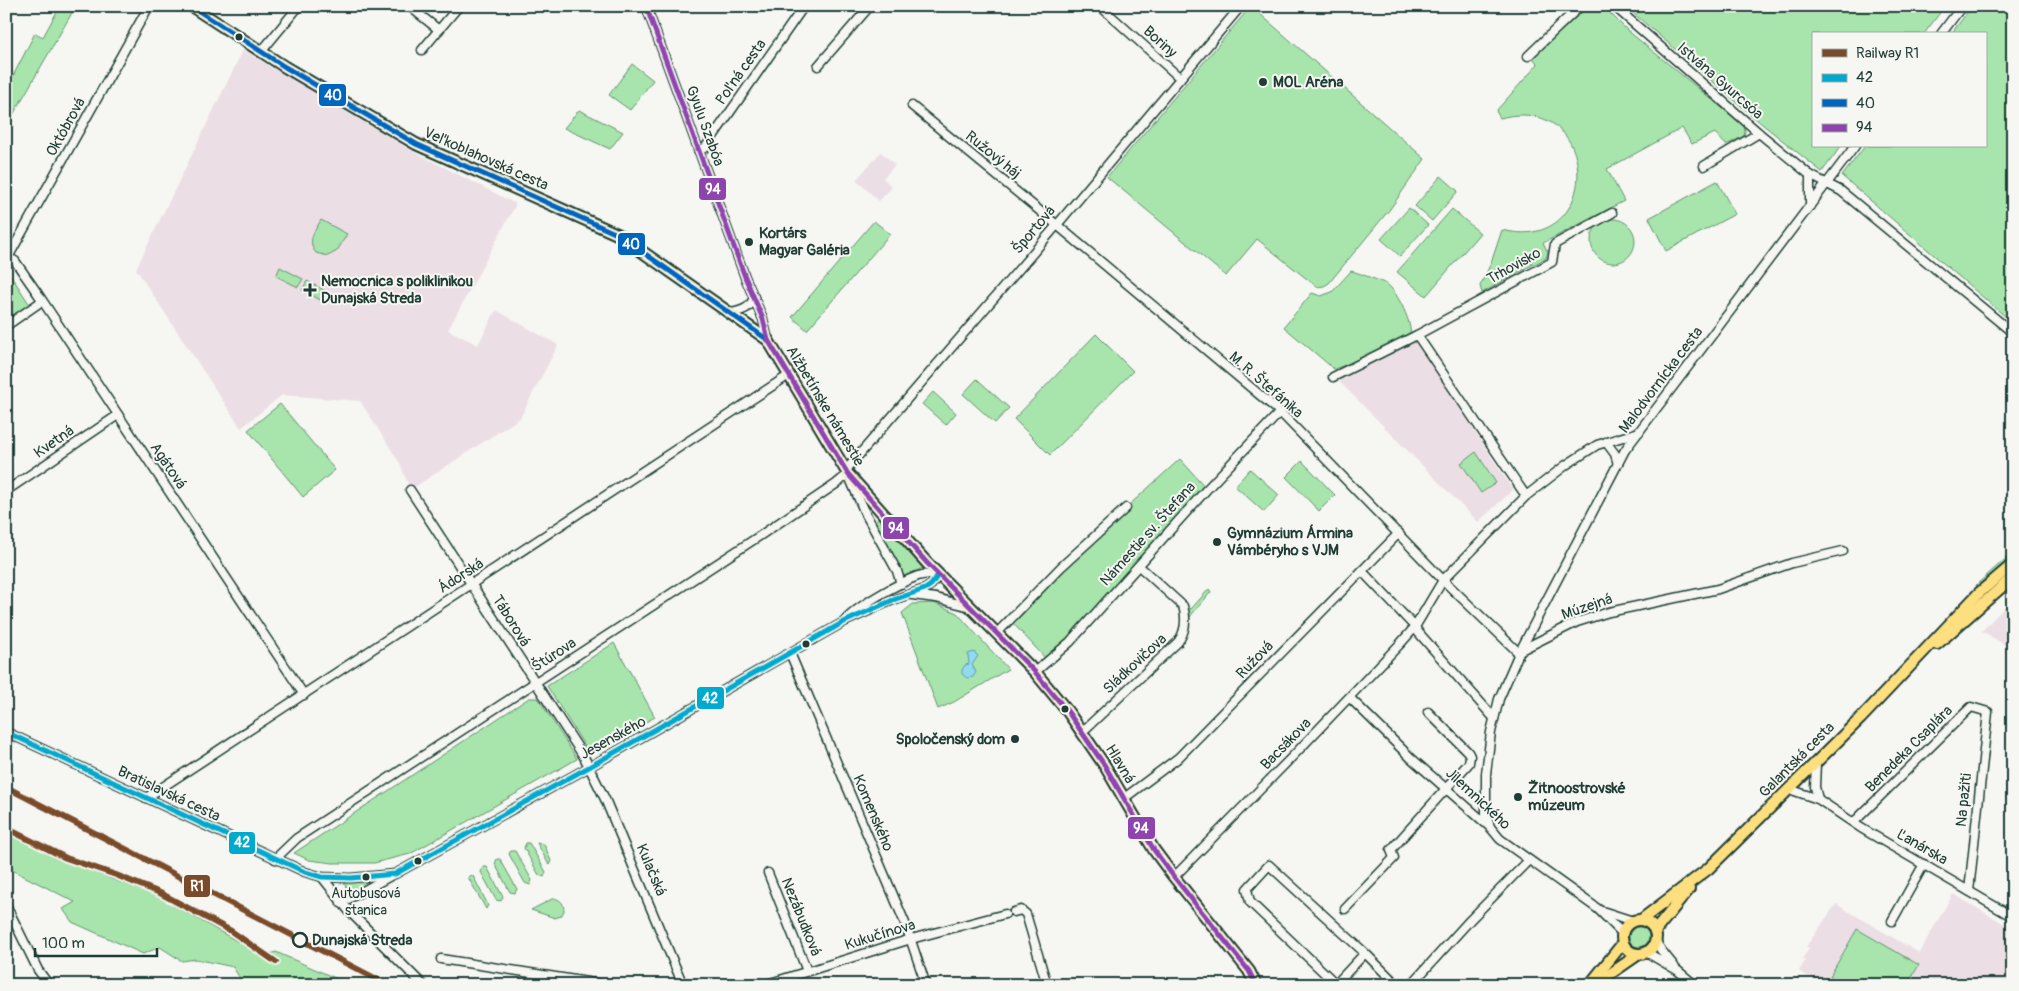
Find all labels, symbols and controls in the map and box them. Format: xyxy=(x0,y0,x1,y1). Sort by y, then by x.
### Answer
street label: Boriny xyxy=(1139,22,1181,63)
unlabelled marker xyxy=(234,32,244,42)
legend xyxy=(1812,32,1986,148)
street label: Poľná cesta xyxy=(711,35,771,109)
street label: Istvána Gyurcsóa xyxy=(1673,38,1767,124)
text: Railway R1 xyxy=(1856,44,1919,63)
text: 42 xyxy=(1856,68,1873,87)
place label: MOL Aréna xyxy=(1273,73,1344,92)
marker: MOL Aréna xyxy=(1257,76,1269,88)
line badge: 40 xyxy=(318,83,347,107)
street label: Gyulu Szabóa xyxy=(682,83,728,169)
text: 40 xyxy=(324,87,342,104)
street label: Októbrová xyxy=(42,94,90,160)
text: 40 xyxy=(1856,94,1875,113)
text: 94 xyxy=(1856,118,1873,137)
street label: Veľkoblahovská cesta xyxy=(421,123,551,195)
street label: Ružový háj xyxy=(961,127,1025,183)
line badge: 94 xyxy=(698,177,727,201)
text: 94 xyxy=(705,181,722,198)
street label: Športová xyxy=(1008,202,1060,258)
place label: Kortárs Magyar Galéria xyxy=(759,224,850,260)
line badge: 40 xyxy=(617,232,646,256)
text: 40 xyxy=(622,236,640,253)
marker: Kortárs Magyar Galéria xyxy=(743,236,755,248)
street label: Trhovisko xyxy=(1484,243,1544,289)
place label: Nemocnica s poliklinikou Dunajská Streda xyxy=(321,272,474,308)
marker: Nemocnica s poliklinikou Dunajská Streda xyxy=(303,283,317,297)
street label: Malodvornícka cesta xyxy=(1615,323,1707,437)
street label: Alžbetínske námestie xyxy=(782,342,869,470)
street label: M. R. Štefánika xyxy=(1225,348,1307,422)
street label: Kvetná xyxy=(30,421,78,463)
street label: Agátová xyxy=(146,439,190,493)
street label: Námestie sv. Štefana xyxy=(1096,478,1200,590)
line badge: 94 xyxy=(882,516,910,540)
text: 94 xyxy=(888,520,905,537)
place label: Gymnázium Ármina Vámbéryho s VJM xyxy=(1227,524,1353,560)
marker: Gymnázium Ármina Vámbéryho s VJM xyxy=(1211,536,1223,548)
street label: Ádorská xyxy=(435,554,487,598)
street label: Múzejná xyxy=(1559,589,1615,625)
street label: Táborová xyxy=(488,592,534,650)
street label: Sládkovičova xyxy=(1099,630,1171,698)
street label: Štúrova xyxy=(528,634,580,676)
street label: Ružová xyxy=(1232,637,1278,683)
unlabelled marker xyxy=(801,639,811,649)
line badge: 42 xyxy=(696,686,725,710)
text: 42 xyxy=(702,690,718,707)
street label: Benedeka Csaplára xyxy=(1861,701,1957,797)
unlabelled marker xyxy=(1060,704,1070,714)
street label: Jesenského xyxy=(577,712,649,764)
street label: Bacsákova xyxy=(1257,714,1315,774)
street label: Galantská cesta xyxy=(1755,718,1839,802)
place label: Spoločenský dom xyxy=(896,730,1005,749)
marker: Spoločenský dom xyxy=(1009,733,1021,745)
street label: Hlavná xyxy=(1101,741,1139,787)
street label: Bratislavská cesta xyxy=(115,762,223,826)
street label: Jilemnického xyxy=(1441,764,1515,834)
street label: Komenského xyxy=(848,772,898,854)
street label: Na pažiti xyxy=(1952,772,1976,828)
place label: Žitnoostrovské múzeum xyxy=(1528,779,1626,815)
marker: Žitnoostrovské múzeum xyxy=(1512,791,1524,803)
line badge: 94 xyxy=(1127,816,1156,840)
text: 94 xyxy=(1133,820,1150,837)
street label: Ľanárska xyxy=(1893,825,1951,869)
line badge: 42 xyxy=(228,831,256,855)
text: 42 xyxy=(234,834,250,851)
street label: Kulačská xyxy=(632,841,670,899)
unlabelled marker xyxy=(413,856,423,866)
marker: Autobusová stanica xyxy=(361,872,371,882)
line badge: R1 xyxy=(183,874,211,898)
street label: Nezábudková xyxy=(777,875,825,959)
text: R1 xyxy=(190,878,204,895)
place label: Autobusová stanica xyxy=(331,885,401,919)
street label: Kukučínova xyxy=(842,915,918,955)
scale bar xyxy=(35,926,158,958)
place label: Dunajská Streda xyxy=(312,931,412,950)
marker: Dunajská Streda xyxy=(292,932,308,948)
text: 100 m xyxy=(42,934,85,953)

